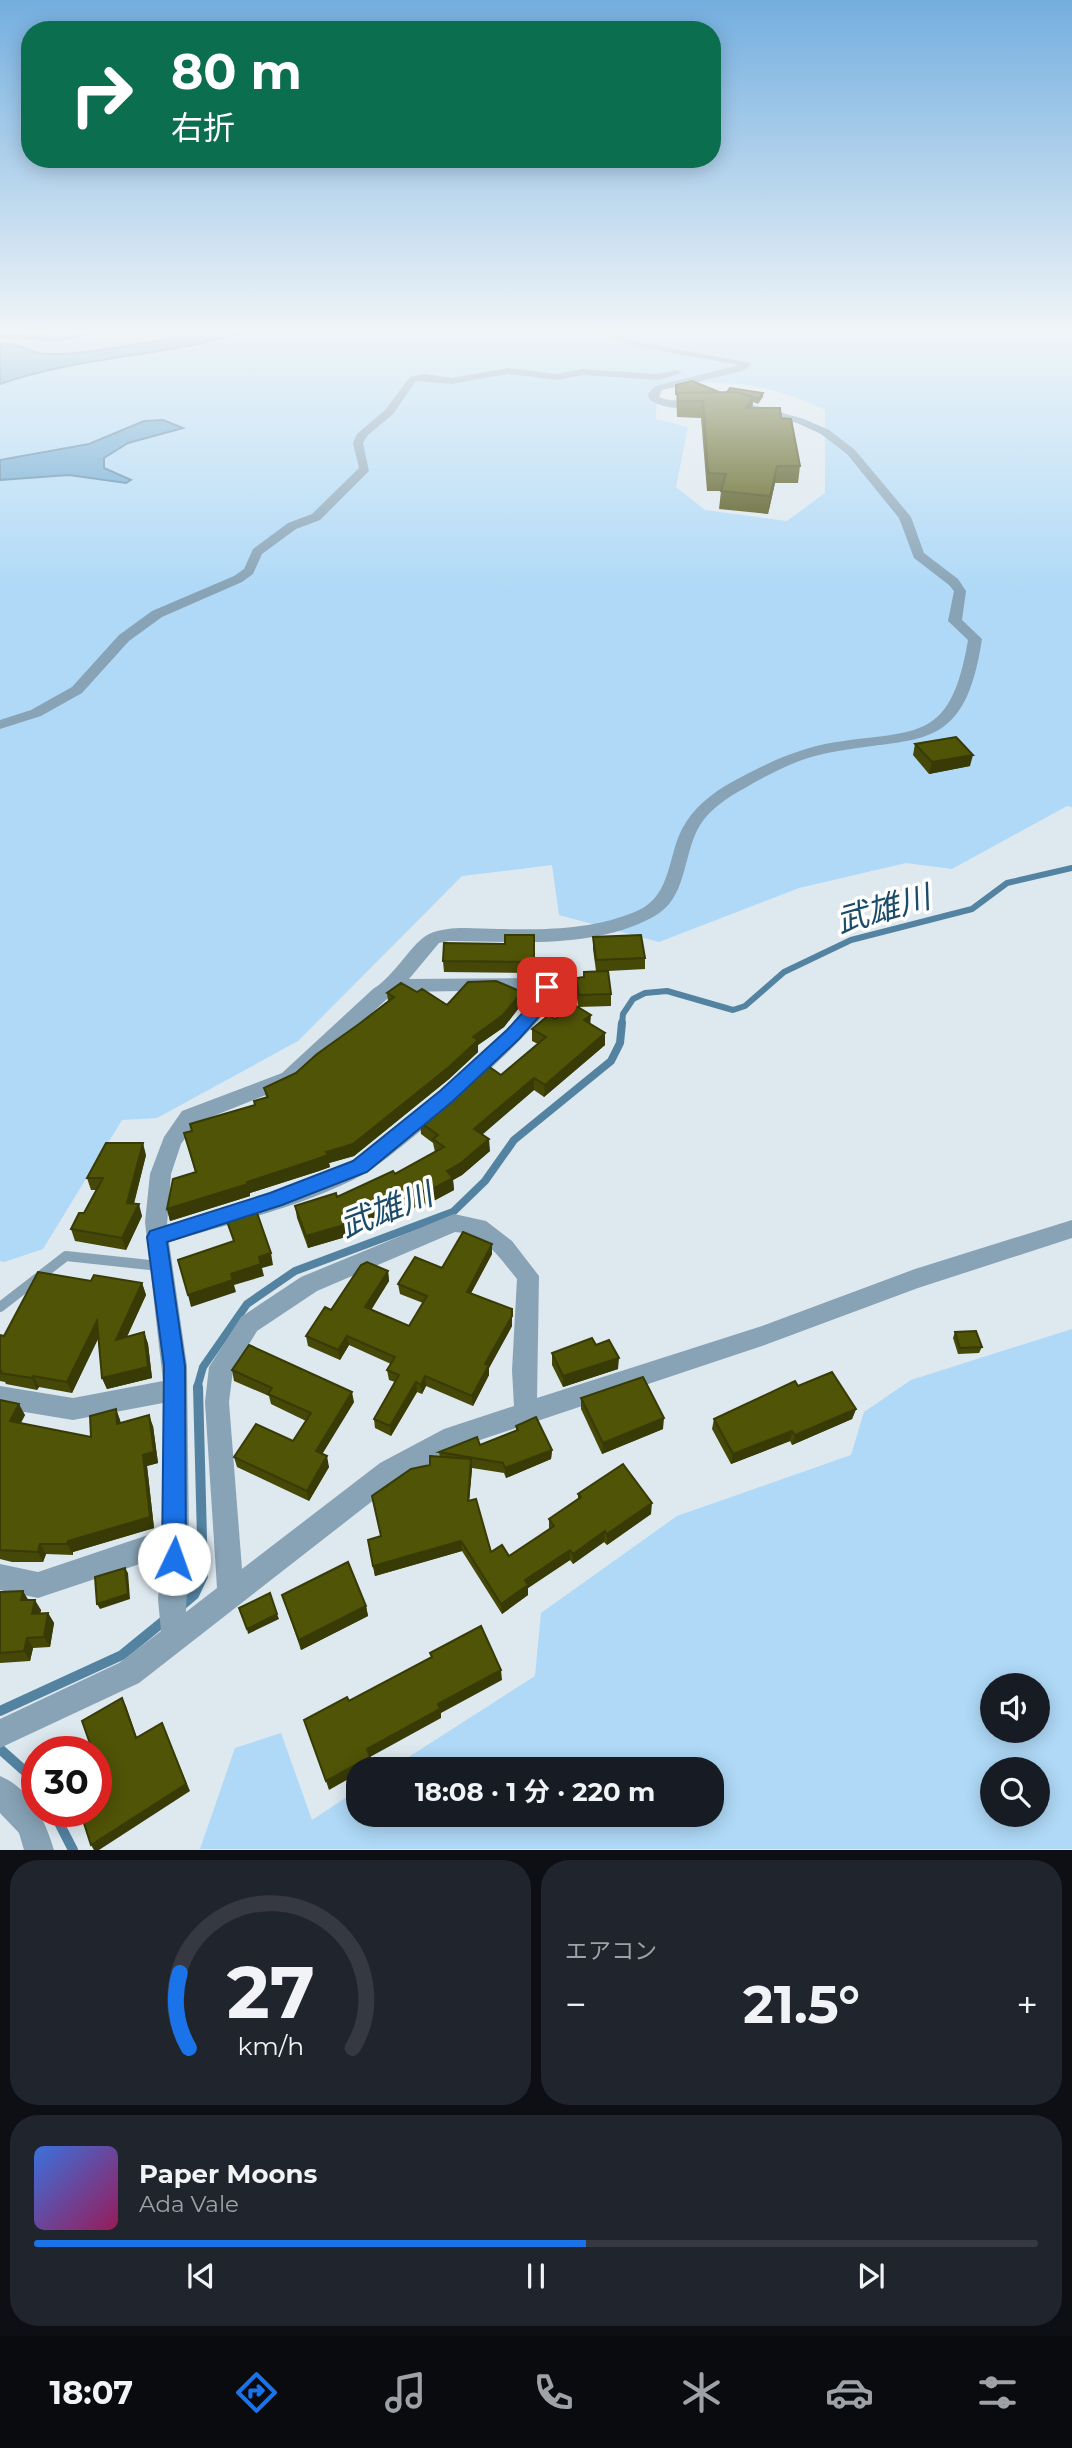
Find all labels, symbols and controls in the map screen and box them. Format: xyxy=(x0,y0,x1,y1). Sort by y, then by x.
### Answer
text: 80 m xyxy=(171,42,302,101)
icon: right xyxy=(56,49,147,140)
text: 右折 xyxy=(171,108,235,147)
water label: 武雄川 xyxy=(831,876,937,940)
pin xyxy=(517,957,577,1017)
icon: arrive xyxy=(528,968,566,1006)
water label: 武雄川 xyxy=(334,1173,440,1245)
position arrow xyxy=(137,1522,211,1596)
map controls xyxy=(980,1673,1050,1827)
button: sound xyxy=(980,1673,1050,1743)
speed limit sign: 30 xyxy=(21,1736,112,1827)
button: search xyxy=(980,1757,1050,1827)
text: 18:08 · 1 分 · 220 m xyxy=(415,1776,655,1808)
text: エアコン xyxy=(565,1937,657,1965)
text: 27 xyxy=(226,1949,315,2037)
text: 21.5° xyxy=(743,1973,860,2036)
text: − xyxy=(565,1981,587,2028)
text: + xyxy=(1016,1981,1038,2028)
text: km/h xyxy=(237,2031,304,2061)
text: Paper Moons xyxy=(139,2158,317,2190)
text: Ada Vale xyxy=(139,2190,239,2218)
icon: previous xyxy=(182,2257,220,2295)
icon: pause xyxy=(517,2257,555,2295)
icon: next xyxy=(852,2257,890,2295)
icon: directions xyxy=(232,2368,281,2417)
icon: music xyxy=(381,2368,430,2417)
icon: phone xyxy=(529,2368,578,2417)
icon: climate xyxy=(677,2368,726,2417)
icon: car xyxy=(825,2368,874,2417)
icon: filters xyxy=(973,2368,1022,2417)
text: 18:07 xyxy=(50,2373,133,2412)

